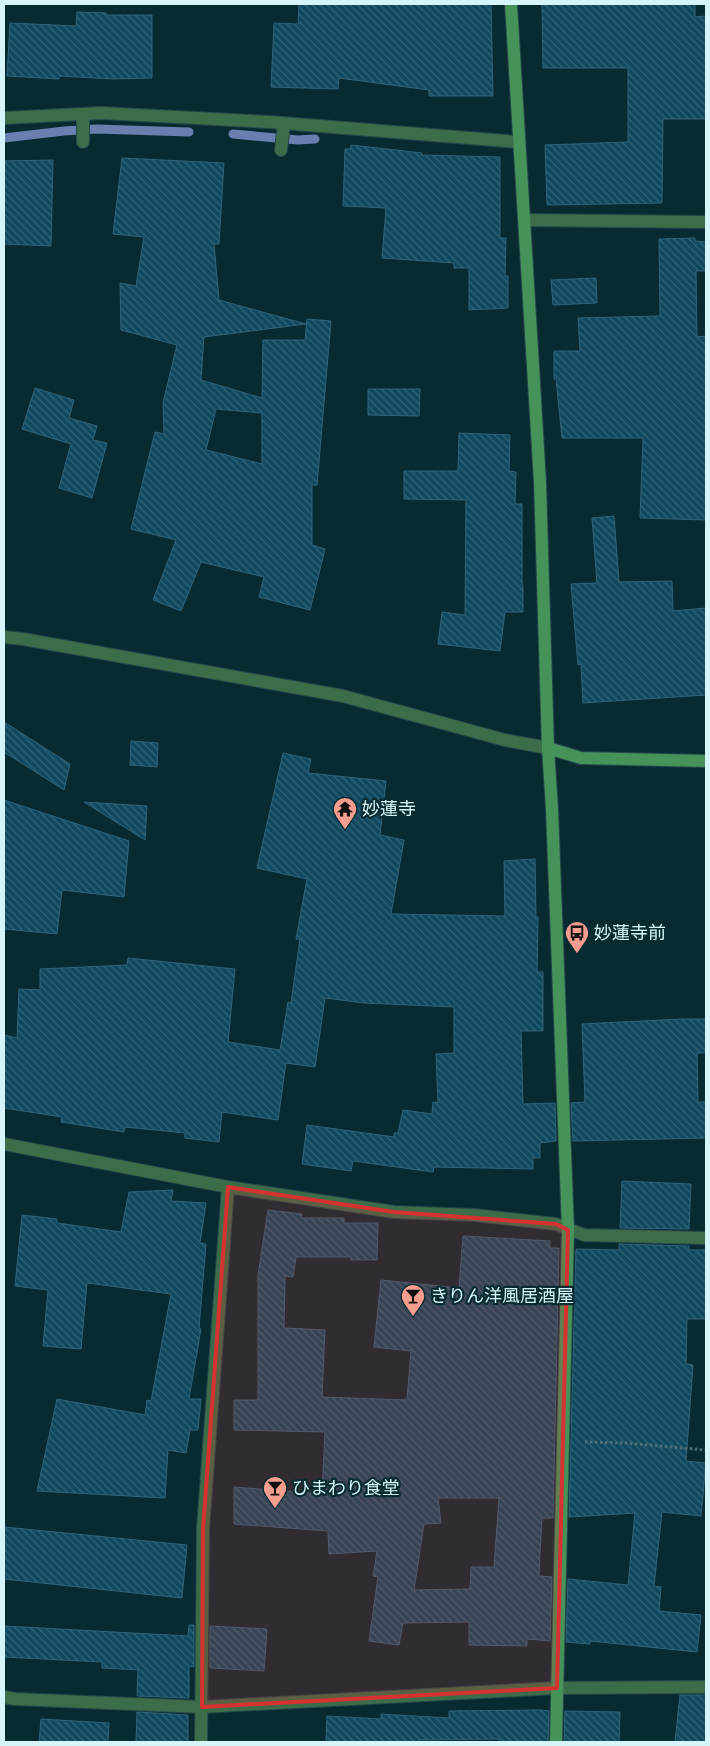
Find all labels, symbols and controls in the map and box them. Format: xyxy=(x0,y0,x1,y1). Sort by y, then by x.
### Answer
temple icon: 妙蓮寺 xyxy=(332,796,358,830)
place label: 妙蓮寺 xyxy=(362,796,416,822)
bus stop icon: 妙蓮寺前 xyxy=(564,920,590,954)
place label: 妙蓮寺前 xyxy=(594,920,666,946)
bar icon: きりん洋風居酒屋 xyxy=(400,1283,426,1317)
place label: きりん洋風居酒屋 xyxy=(430,1283,574,1309)
bar icon: ひまわり食堂 xyxy=(262,1475,288,1509)
place label: ひまわり食堂 xyxy=(292,1475,400,1501)

